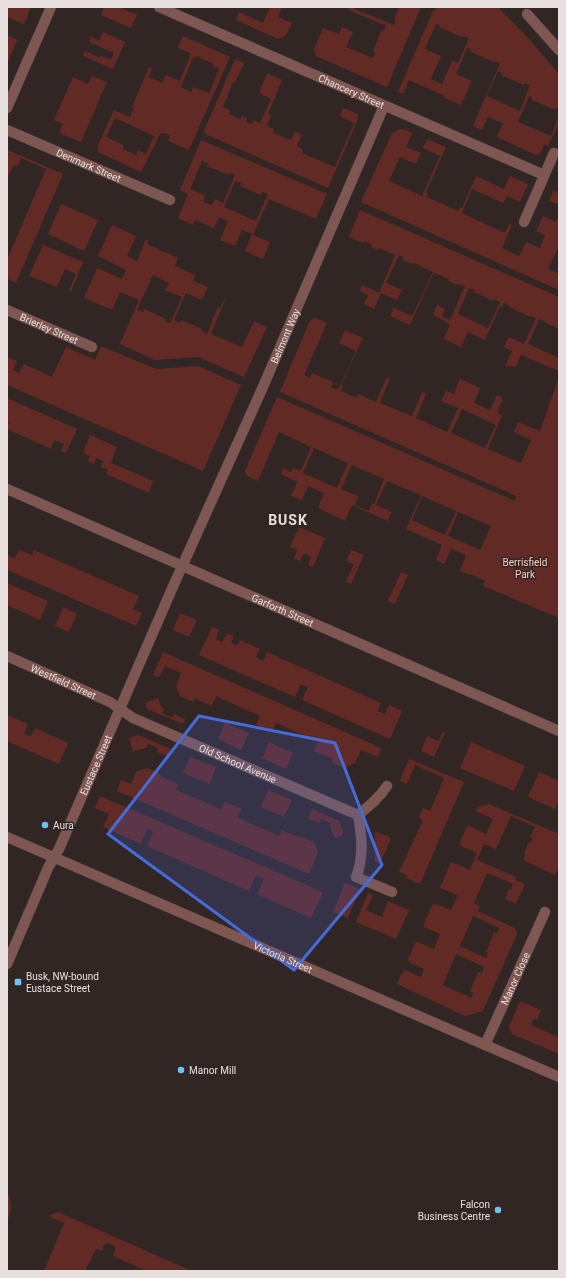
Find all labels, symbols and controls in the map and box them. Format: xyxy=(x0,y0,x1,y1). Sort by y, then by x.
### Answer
street label: Chancery Street xyxy=(317,72,386,110)
street label: Denmark Street xyxy=(55,146,123,184)
street label: Belmont Way xyxy=(268,307,302,365)
street label: Brierley Street xyxy=(19,311,80,346)
district label: BUSK xyxy=(268,512,308,528)
park label: Berrisfield Park xyxy=(503,557,547,580)
street label: Garforth Street xyxy=(250,592,315,628)
street label: Westfield Street xyxy=(29,662,98,701)
street label: Eustace Street xyxy=(78,733,113,797)
street label: Old School Avenue xyxy=(197,742,278,785)
marker: Aura xyxy=(40,820,50,830)
place label: Aura xyxy=(53,820,74,831)
street label: Victoria Street xyxy=(252,939,314,975)
street label: Manor Close xyxy=(498,950,532,1006)
place label: Busk, NW-bound Eustace Street xyxy=(26,971,99,994)
marker: Busk, NW-bound Eustace Street xyxy=(13,977,23,987)
marker: Manor Mill xyxy=(176,1065,186,1075)
place label: Manor Mill xyxy=(189,1065,236,1076)
place label: Falcon Business Centre xyxy=(418,1199,490,1222)
marker: Falcon Business Centre xyxy=(493,1205,503,1215)

